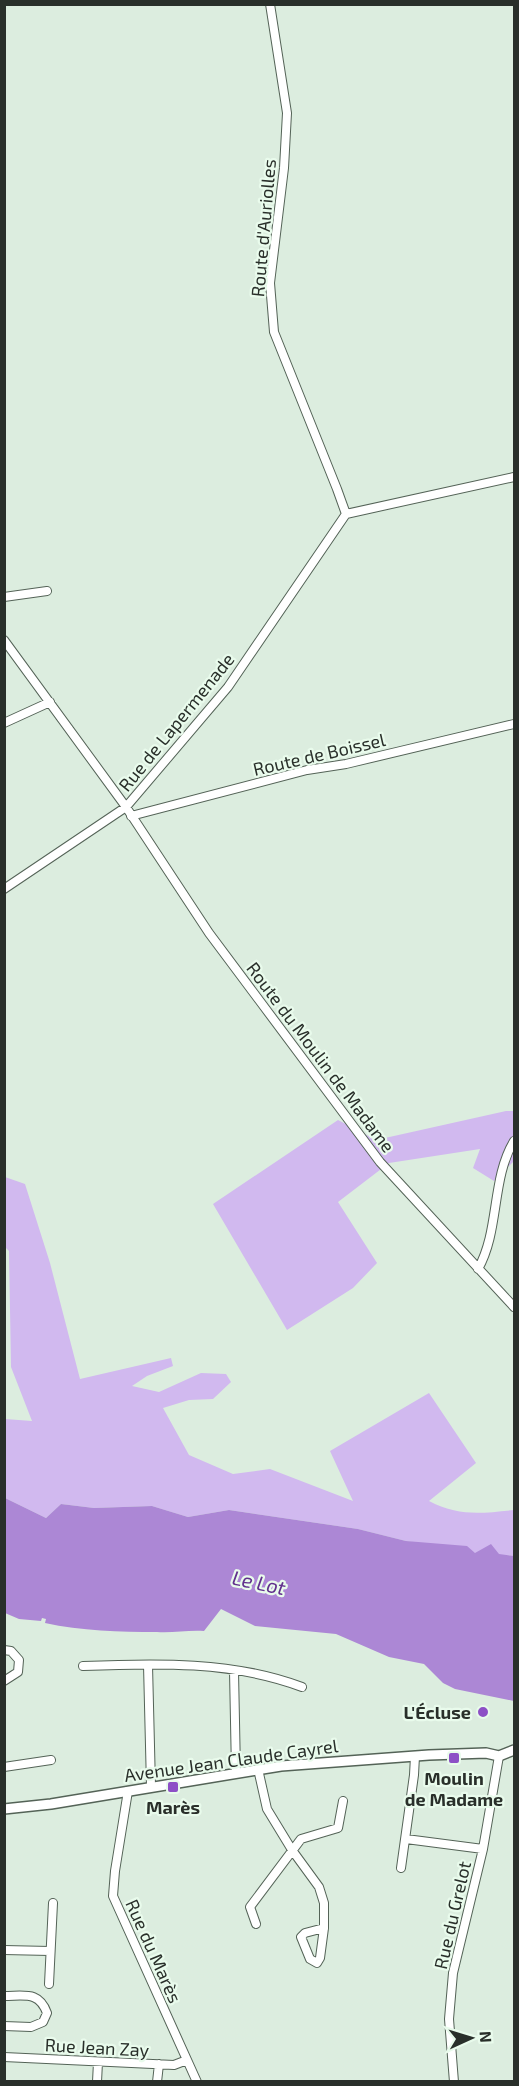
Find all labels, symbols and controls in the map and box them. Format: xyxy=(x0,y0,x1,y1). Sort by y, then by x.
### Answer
street label: Route d'Auriolles xyxy=(246,158,280,298)
street label: Rue de Lapermenade xyxy=(114,649,238,795)
street label: Route de Boissel xyxy=(251,728,388,780)
street label: Route du Moulin de Madame xyxy=(242,958,400,1156)
water label: Le Lot xyxy=(230,1565,288,1599)
place label: L'Écluse xyxy=(403,1701,471,1723)
marker: L'Écluse xyxy=(476,1705,490,1719)
street label: Avenue Jean Claude Cayrel xyxy=(123,1734,340,1786)
marker: Moulin de Madame xyxy=(447,1751,461,1765)
place label: Moulin de Madame xyxy=(405,1767,503,1810)
marker: Marès xyxy=(166,1780,180,1794)
place label: Marès xyxy=(146,1796,200,1818)
street label: Rue du Grelot xyxy=(429,1859,475,1971)
street label: Rue du Marès xyxy=(121,1896,187,2006)
north arrow xyxy=(441,2008,501,2068)
text: N xyxy=(477,2030,496,2043)
street label: Rue Jean Zay xyxy=(44,2033,150,2061)

